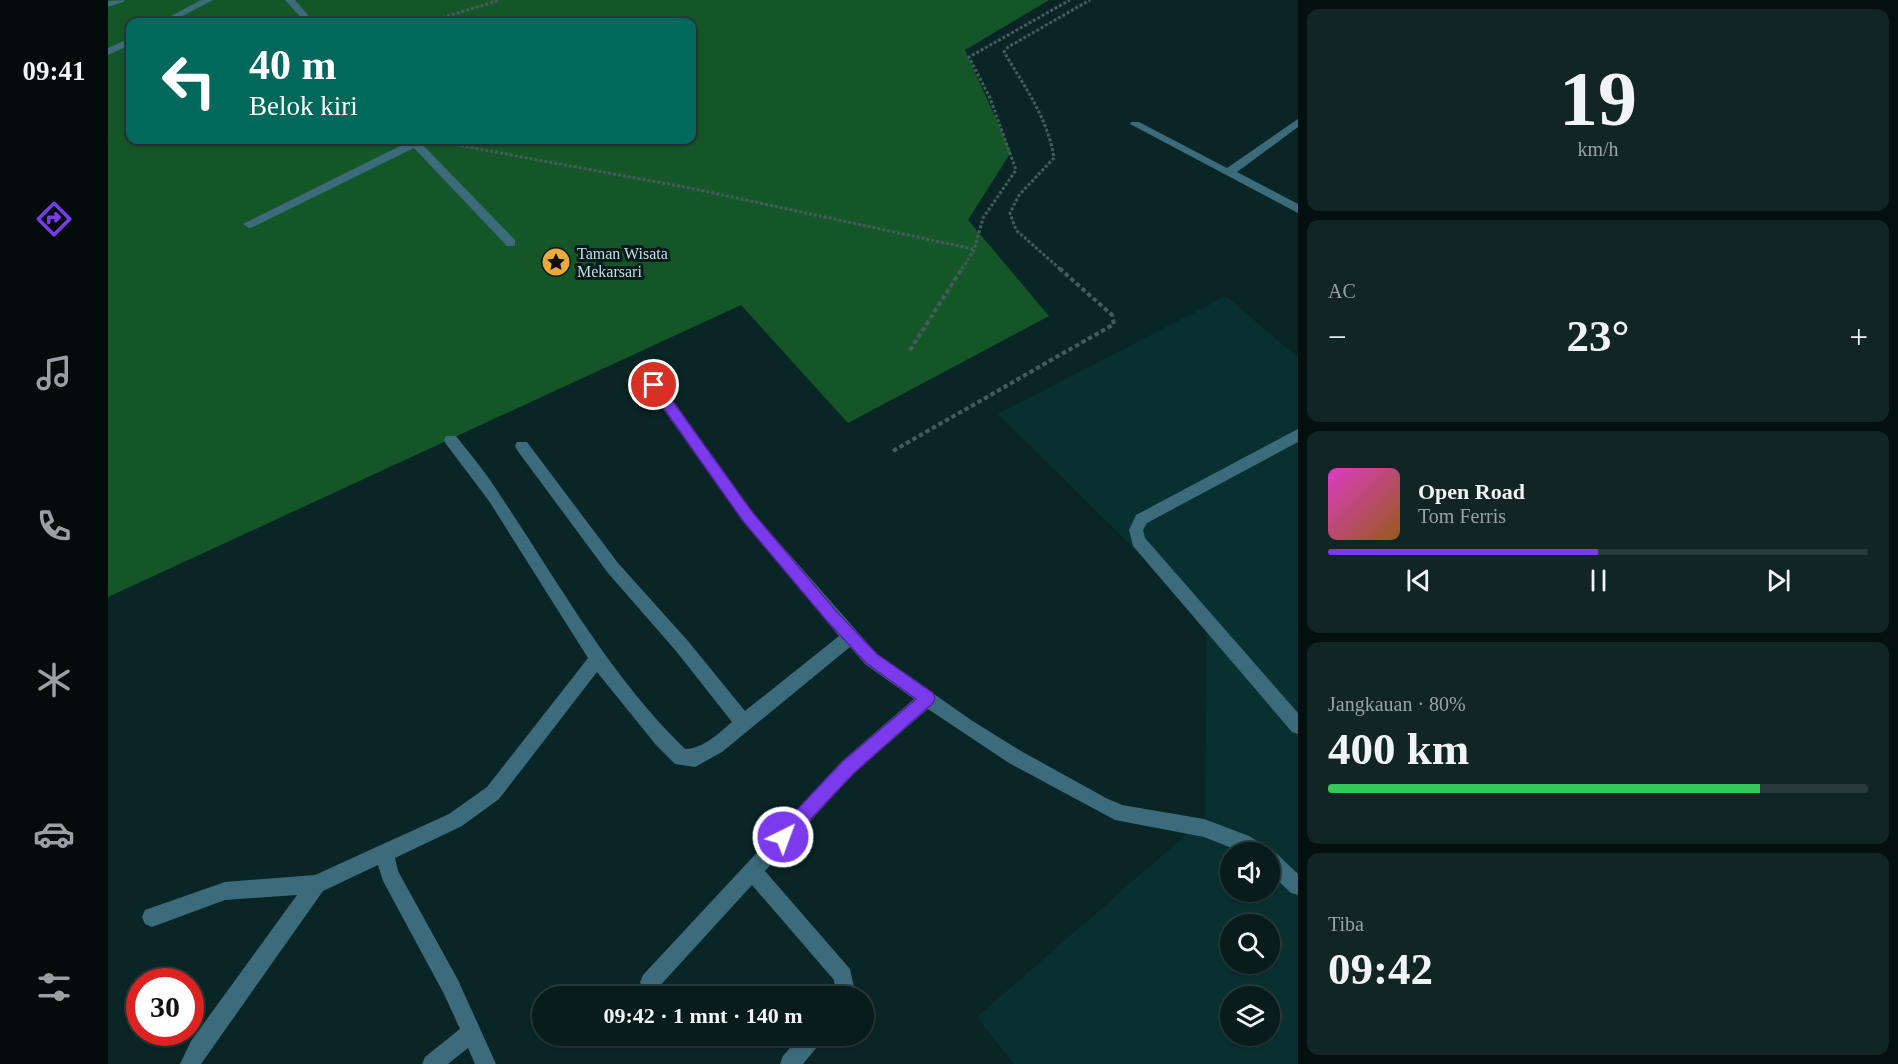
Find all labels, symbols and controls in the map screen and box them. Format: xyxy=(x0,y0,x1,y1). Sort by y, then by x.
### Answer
icon: left xyxy=(150,42,228,120)
text: 40 m xyxy=(249,42,337,88)
text: 19 xyxy=(1559,55,1637,142)
text: 09:41 xyxy=(23,56,86,86)
text: Belok kiri xyxy=(249,91,358,121)
text: km/h xyxy=(1577,138,1619,160)
icon: directions xyxy=(33,198,75,240)
place label: Taman Wisata Mekarsari xyxy=(577,245,668,280)
place icon: Taman Wisata Mekarsari xyxy=(540,246,572,278)
text: AC xyxy=(1328,280,1356,302)
text: 23° xyxy=(1567,311,1630,361)
text: − xyxy=(1328,319,1347,355)
text: + xyxy=(1849,319,1868,355)
icon: music xyxy=(33,352,75,394)
pin xyxy=(628,359,679,410)
icon: arrive xyxy=(637,368,670,401)
text: Open Road xyxy=(1418,479,1525,504)
icon: phone xyxy=(33,505,75,547)
text: Tom Ferris xyxy=(1418,505,1506,527)
icon: previous xyxy=(1402,564,1435,597)
icon: pause xyxy=(1582,564,1615,597)
icon: next xyxy=(1762,564,1795,597)
icon: climate xyxy=(33,659,75,701)
text: Jangkauan · 80% xyxy=(1328,693,1466,715)
text: 400 km xyxy=(1328,724,1469,774)
position arrow xyxy=(751,805,815,869)
icon: car xyxy=(33,813,75,855)
map controls xyxy=(1220,842,1280,1046)
button: sound xyxy=(1220,842,1280,902)
text: Tiba xyxy=(1328,913,1364,935)
button: search xyxy=(1220,914,1280,974)
text: 09:42 xyxy=(1328,944,1433,994)
icon: filters xyxy=(33,966,75,1008)
speed limit sign: 30 xyxy=(126,968,204,1046)
button: layers xyxy=(1220,986,1280,1046)
text: 09:42 · 1 mnt · 140 m xyxy=(603,1003,803,1028)

